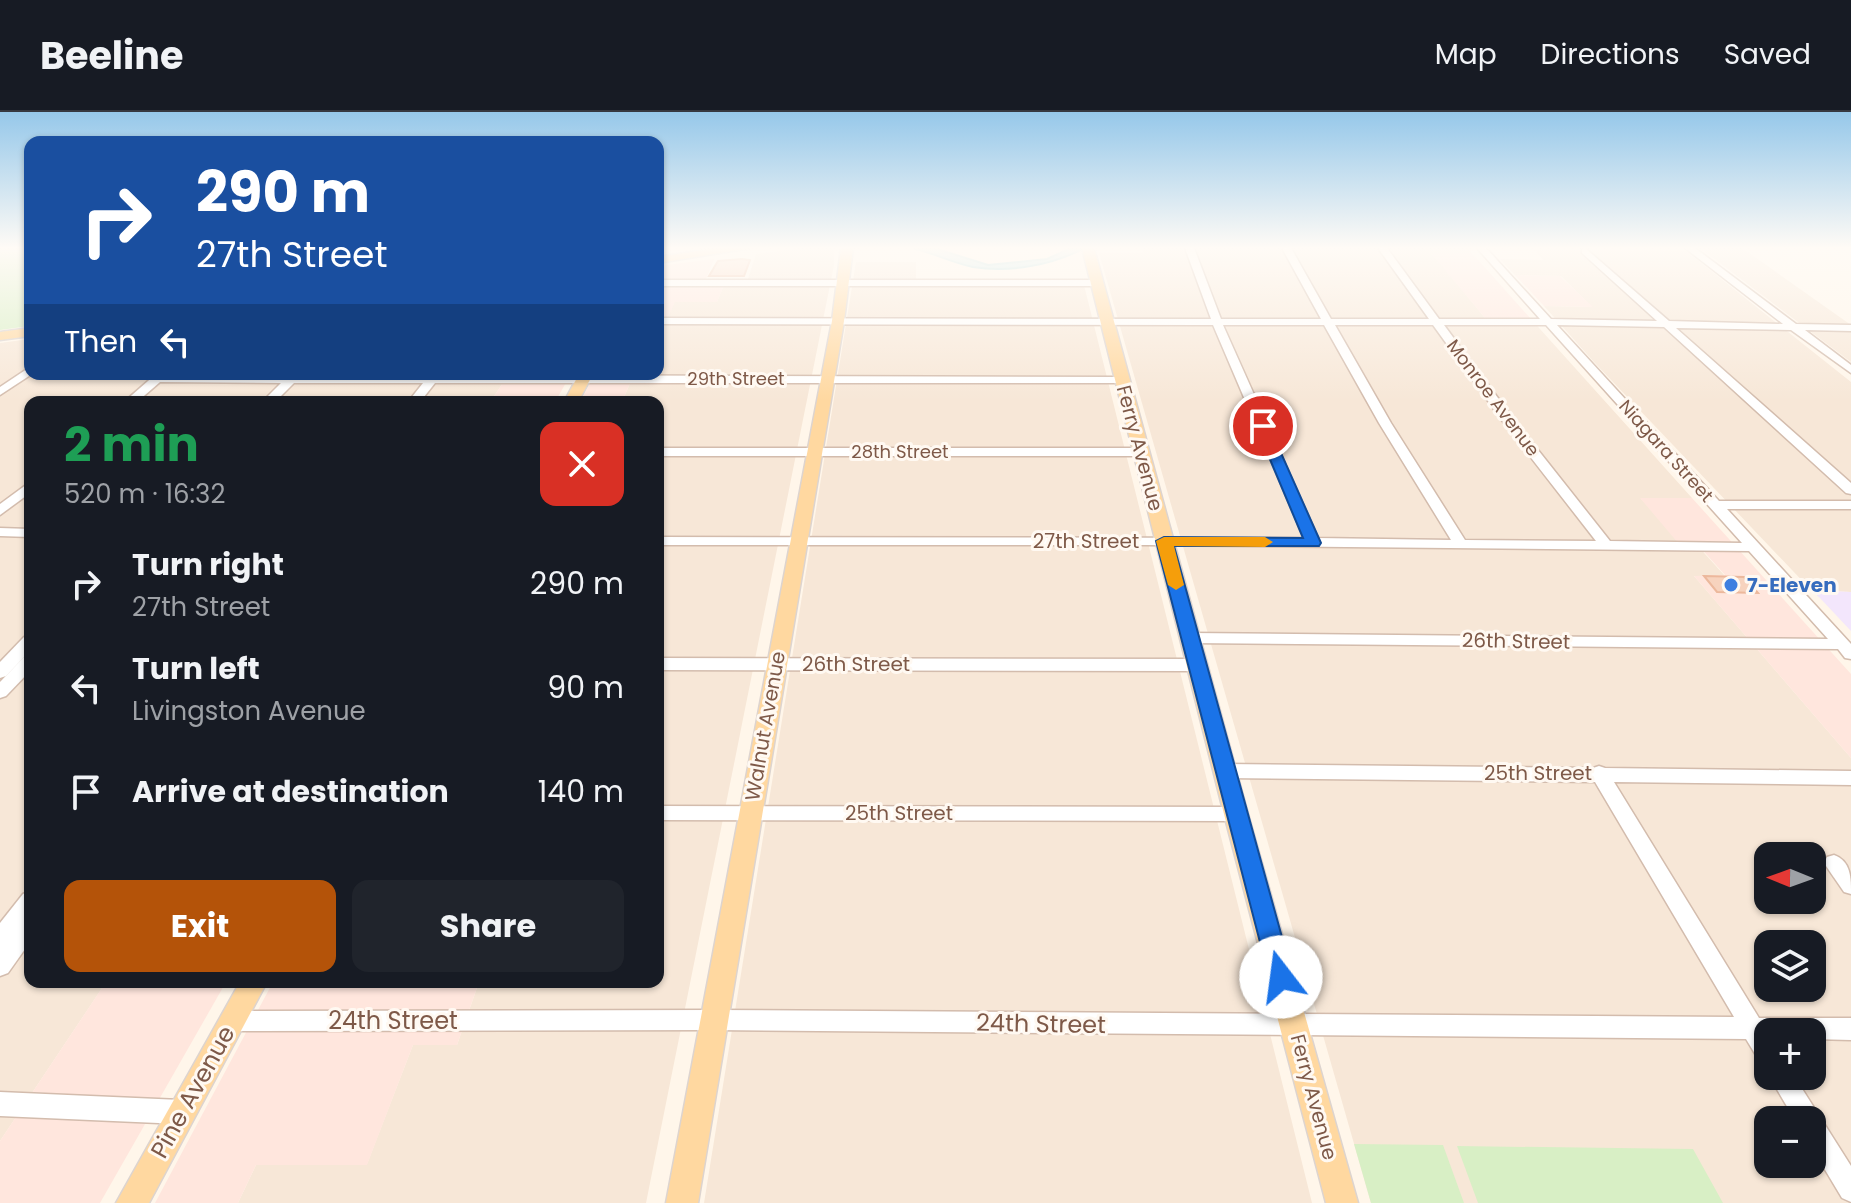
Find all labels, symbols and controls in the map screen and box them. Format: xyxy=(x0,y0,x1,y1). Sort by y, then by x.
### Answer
text: Beeline xyxy=(40,29,183,82)
text: Map xyxy=(1435,35,1497,74)
text: Directions xyxy=(1541,35,1680,74)
text: Saved xyxy=(1724,35,1811,74)
text: 290 m xyxy=(196,153,370,232)
icon: right xyxy=(64,168,168,272)
text: 27th Street xyxy=(196,229,388,280)
text: Then xyxy=(64,320,137,363)
icon: left xyxy=(153,320,197,364)
street label: Monroe Avenue xyxy=(1441,334,1546,461)
street label: 29th Street xyxy=(687,366,785,391)
street label: Ferry Avenue xyxy=(1110,382,1170,514)
pin xyxy=(1229,392,1297,460)
street label: Niagara Street xyxy=(1614,394,1719,507)
icon: arrive xyxy=(1241,404,1285,448)
text: 2 min xyxy=(64,411,199,478)
button: close xyxy=(540,422,624,506)
street label: 28th Street xyxy=(851,439,949,464)
text: 520 m · 16:32 xyxy=(64,476,225,512)
street label: 27th Street xyxy=(1033,527,1139,555)
text: Turn right xyxy=(132,543,284,586)
icon: right xyxy=(64,562,108,606)
text: 290 m xyxy=(530,562,624,605)
place label: 7-Eleven xyxy=(1747,571,1837,599)
marker: 7-Eleven xyxy=(1722,576,1740,594)
text: 27th Street xyxy=(132,589,270,625)
street label: 26th Street xyxy=(1462,626,1570,656)
text: Turn left xyxy=(132,647,260,690)
street label: Walnut Avenue xyxy=(738,649,792,803)
street label: 26th Street xyxy=(802,650,910,678)
icon: left xyxy=(64,666,108,710)
text: 90 m xyxy=(547,666,624,709)
text: Livingston Avenue xyxy=(132,693,366,729)
street label: 25th Street xyxy=(1484,759,1592,787)
icon: arrive xyxy=(64,770,108,814)
text: Arrive at destination xyxy=(132,770,449,813)
text: 140 m xyxy=(538,770,624,813)
street label: 25th Street xyxy=(845,799,953,827)
north arrow xyxy=(1754,842,1826,914)
map controls xyxy=(1754,842,1826,1178)
button: Exit xyxy=(64,880,336,972)
button: Share xyxy=(352,880,624,972)
button: layers xyxy=(1754,930,1826,1002)
position arrow xyxy=(1239,935,1323,1019)
street label: 24th Street xyxy=(328,1004,458,1037)
street label: 24th Street xyxy=(976,1006,1106,1041)
button: + xyxy=(1754,1018,1826,1090)
street label: Pine Avenue xyxy=(143,1020,243,1164)
street label: Ferry Avenue xyxy=(1284,1031,1344,1163)
button: − xyxy=(1754,1106,1826,1178)

